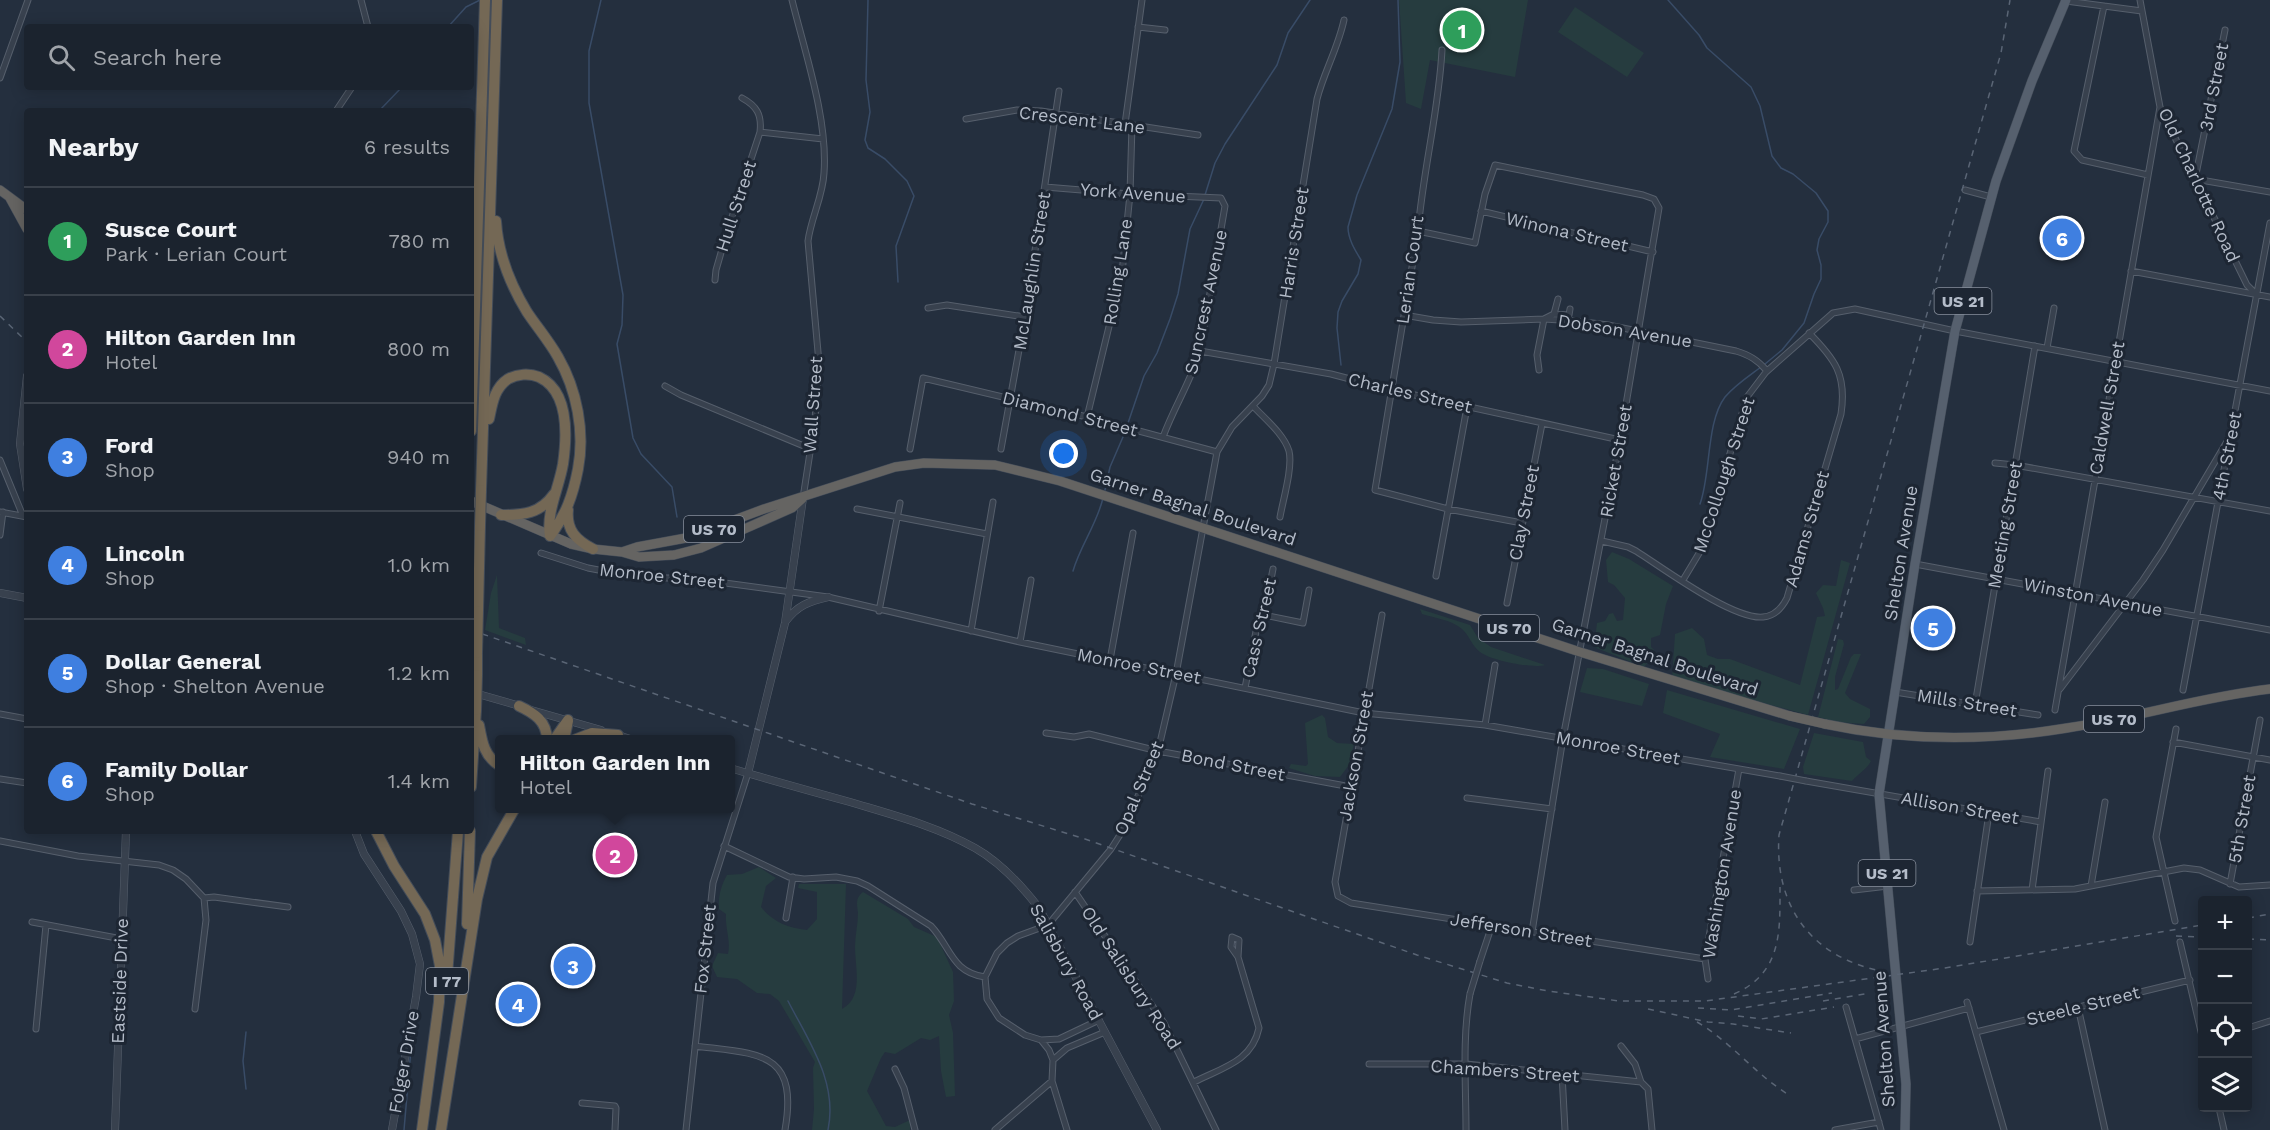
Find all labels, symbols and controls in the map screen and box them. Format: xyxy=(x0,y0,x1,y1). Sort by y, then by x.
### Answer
pin: 1 xyxy=(1442,8,1482,52)
search box xyxy=(24,24,474,90)
icon: search xyxy=(45,41,78,74)
street label: 3rd Street xyxy=(2195,41,2232,133)
text: Search here xyxy=(93,45,222,70)
street label: Crescent Lane xyxy=(1018,101,1146,138)
street label: Old Charlotte Road xyxy=(2154,104,2244,265)
text: Nearby xyxy=(48,132,139,162)
text: 6 results xyxy=(364,135,450,159)
street label: Hull Street xyxy=(711,157,760,254)
street label: York Avenue xyxy=(1079,178,1187,207)
street label: Harris Street xyxy=(1274,185,1313,300)
street label: McLaughlin Street xyxy=(1009,190,1054,352)
street label: Winona Street xyxy=(1504,207,1631,256)
street label: Lerian Court xyxy=(1392,214,1428,325)
pin: 6 xyxy=(2042,216,2082,260)
text: Susce Court xyxy=(105,217,237,242)
street label: Rolling Lane xyxy=(1099,217,1136,327)
street label: Suncrest Avenue xyxy=(1180,228,1231,376)
text: 1 xyxy=(63,229,72,253)
text: 780 m xyxy=(389,229,450,253)
text: Park · Lerian Court xyxy=(105,242,287,266)
road number: US 21 xyxy=(1934,288,1992,314)
street label: Dobson Avenue xyxy=(1556,310,1694,351)
text: Hilton Garden Inn xyxy=(105,325,296,350)
text: 2 xyxy=(62,337,73,361)
text: 800 m xyxy=(387,337,450,361)
street label: Caldwell Street xyxy=(2084,339,2129,476)
text: Hotel xyxy=(105,350,157,374)
street label: Wall Street xyxy=(799,355,826,454)
street label: Charles Street xyxy=(1346,368,1475,417)
street label: Diamond Street xyxy=(1000,387,1140,441)
street label: McCollough Street xyxy=(1688,394,1759,555)
street label: Ricket Street xyxy=(1595,402,1636,519)
street label: 4th Street xyxy=(2208,409,2245,502)
text: Ford xyxy=(105,433,154,458)
your location xyxy=(1049,439,1078,468)
text: 3 xyxy=(62,445,73,469)
text: 940 m xyxy=(387,445,450,469)
text: Shop xyxy=(105,458,155,482)
street label: Meeting Street xyxy=(1983,459,2026,590)
street label: Garner Bagnal Boulevard xyxy=(1087,463,1299,550)
street label: Clay Street xyxy=(1504,463,1543,562)
street label: Adams Street xyxy=(1780,468,1833,590)
street label: Shelton Avenue xyxy=(1879,484,1922,622)
road number: US 70 xyxy=(684,516,744,542)
text: Lincoln xyxy=(105,541,185,566)
text: 4 xyxy=(61,553,74,577)
text: 1.0 km xyxy=(388,553,450,577)
street label: Monroe Street xyxy=(598,558,726,593)
text: Shop xyxy=(105,566,155,590)
street label: Winston Avenue xyxy=(2022,573,2164,620)
street label: Cass Street xyxy=(1237,575,1280,680)
pin: 5 xyxy=(1914,606,1952,650)
street label: Garner Bagnal Boulevard xyxy=(1549,613,1761,700)
road number: US 70 xyxy=(1479,615,1539,641)
street label: Monroe Street xyxy=(1075,643,1203,688)
text: Dollar General xyxy=(105,649,261,674)
text: 5 xyxy=(62,661,73,685)
text: 1.2 km xyxy=(388,661,450,685)
text: Shop · Shelton Avenue xyxy=(105,674,325,698)
street label: Mills Street xyxy=(1916,684,2019,721)
street label: Jackson Street xyxy=(1334,689,1377,823)
road number: US 70 xyxy=(2084,706,2144,732)
street label: Monroe Street xyxy=(1554,726,1682,769)
popup xyxy=(495,735,735,813)
street label: Opal Street xyxy=(1109,737,1168,838)
street label: Bond Street xyxy=(1179,744,1287,785)
text: Hilton Garden Inn xyxy=(520,750,710,775)
text: Family Dollar xyxy=(105,757,248,782)
text: 6 xyxy=(61,769,74,793)
text: 1.4 km xyxy=(388,769,450,793)
street label: 5th Street xyxy=(2223,773,2260,865)
text: Hotel xyxy=(520,775,572,799)
text: Shop xyxy=(105,782,155,806)
street label: Allison Street xyxy=(1899,787,2021,828)
street label: Washington Avenue xyxy=(1698,788,1745,960)
pin: 2 xyxy=(596,832,634,878)
road number: US 21 xyxy=(1858,860,1916,886)
map controls xyxy=(2198,896,2252,1112)
button: + xyxy=(2198,896,2252,950)
street label: Salisbury Road xyxy=(1026,900,1107,1024)
street label: Old Salisbury Road xyxy=(1077,902,1186,1053)
street label: Fox Street xyxy=(689,903,720,995)
street label: Jefferson Street xyxy=(1449,908,1594,951)
street label: Eastside Drive xyxy=(107,918,132,1044)
pin: 3 xyxy=(554,944,592,988)
button: − xyxy=(2198,950,2252,1004)
road number: I 77 xyxy=(426,968,468,994)
street label: Shelton Avenue xyxy=(1868,970,1899,1108)
street label: Steele Street xyxy=(2024,981,2142,1030)
pin: 4 xyxy=(498,982,538,1026)
button: locate xyxy=(2198,1004,2252,1058)
street label: Folger Drive xyxy=(384,1009,423,1115)
street label: Chambers Street xyxy=(1430,1055,1581,1086)
button: layers xyxy=(2198,1058,2252,1112)

